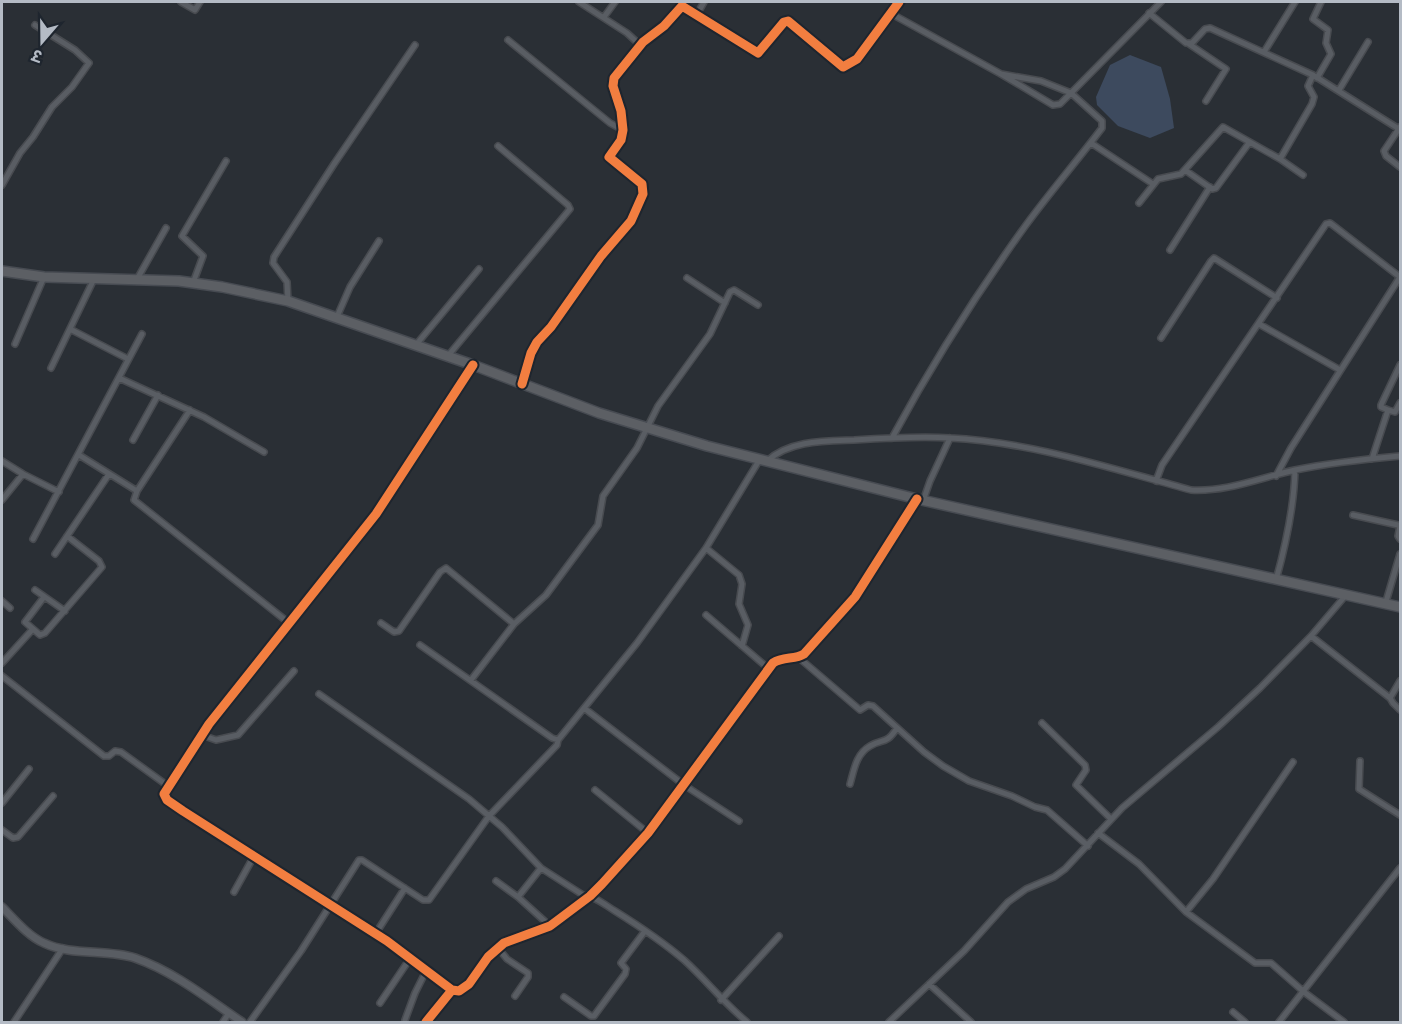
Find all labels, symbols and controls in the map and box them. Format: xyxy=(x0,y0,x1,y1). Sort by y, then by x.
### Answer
north arrow xyxy=(12,12,72,72)
text: उ xyxy=(28,43,46,68)

